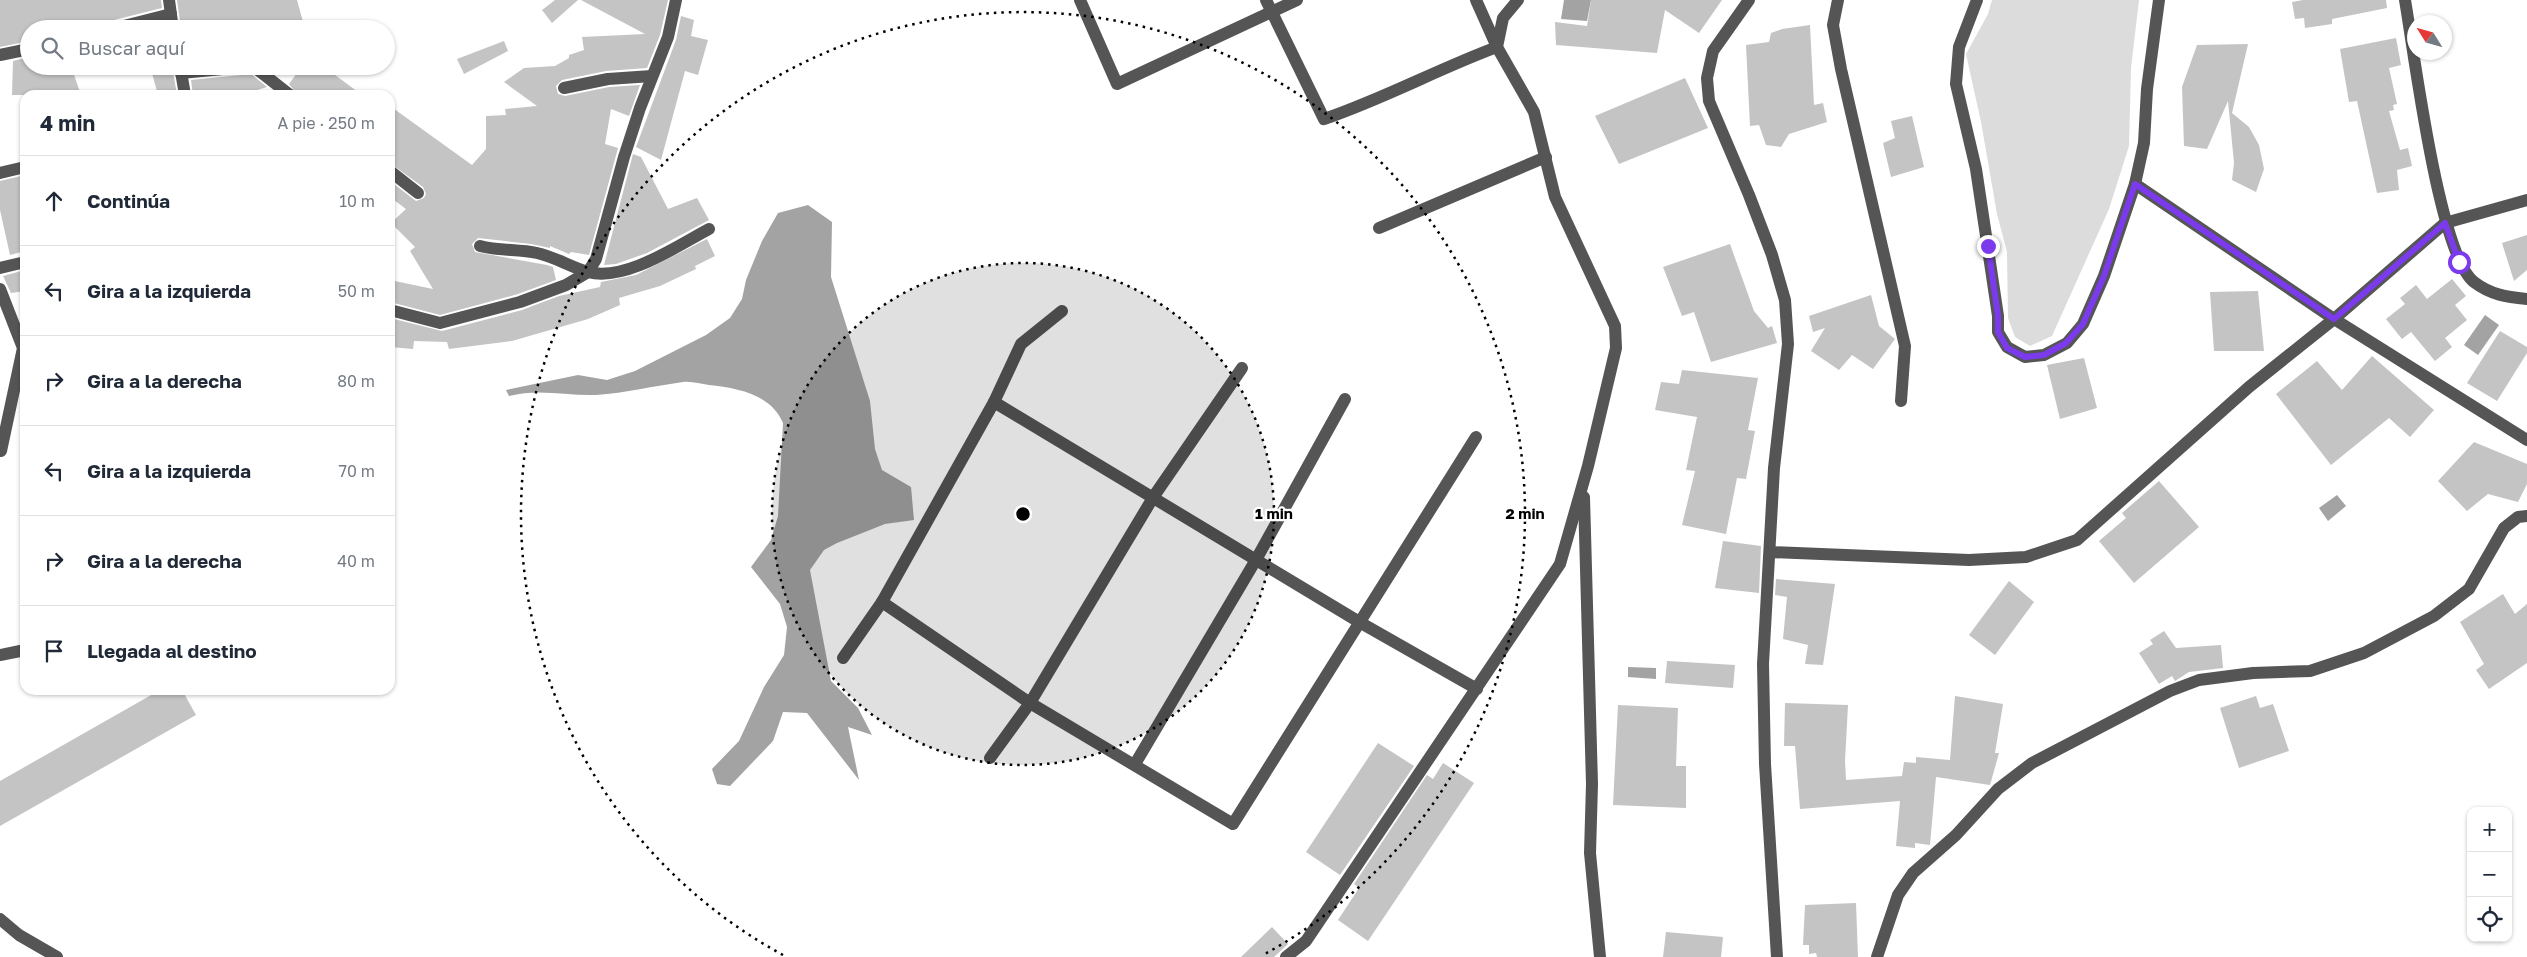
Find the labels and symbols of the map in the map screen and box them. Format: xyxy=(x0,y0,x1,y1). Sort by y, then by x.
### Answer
north arrow xyxy=(2407,15,2452,60)
route end xyxy=(1977,235,2000,258)
route start xyxy=(2448,251,2471,274)
text: 1 min xyxy=(1255,504,1293,522)
text: 2 min xyxy=(1505,504,1545,522)
centre of rings xyxy=(1014,505,1032,523)

